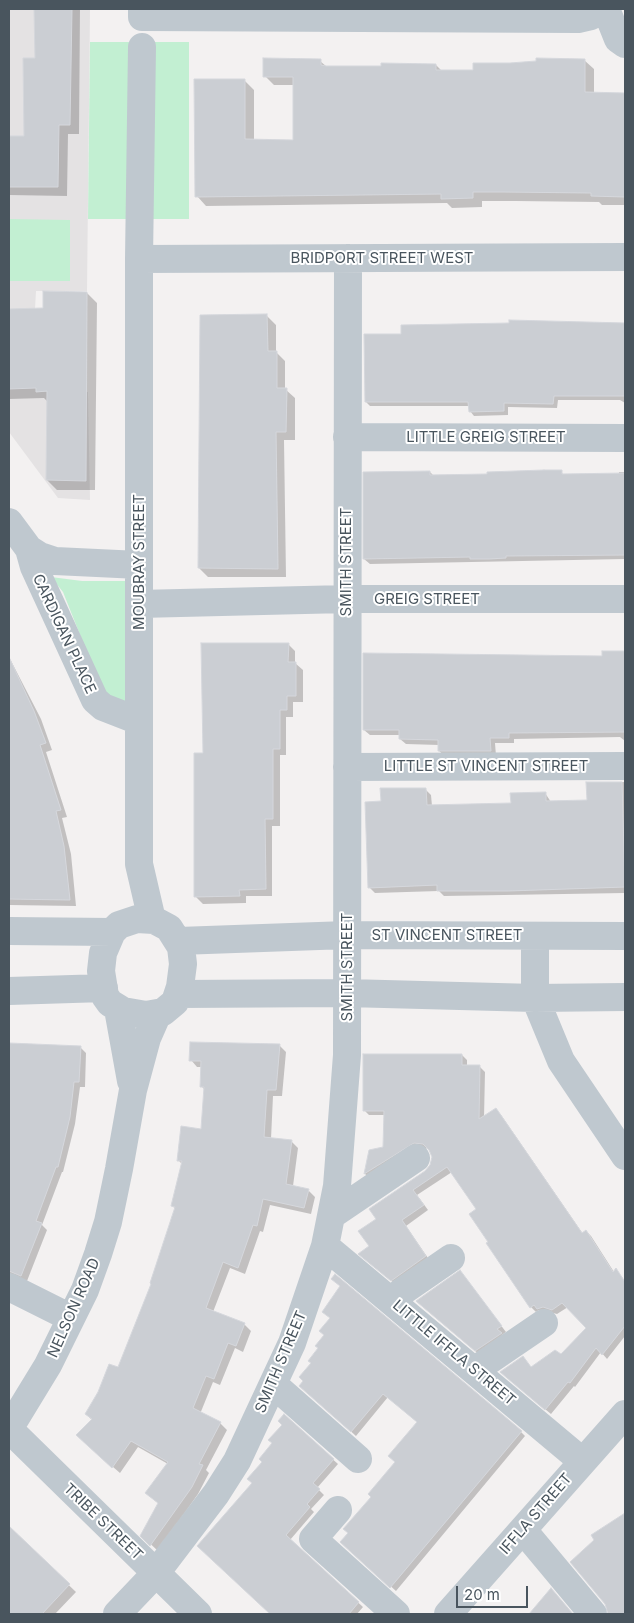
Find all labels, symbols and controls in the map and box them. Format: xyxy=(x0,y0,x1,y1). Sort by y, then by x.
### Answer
street label: BRIDPORT STREET WEST xyxy=(291,249,473,267)
street label: LITTLE GREIG STREET xyxy=(406,428,566,446)
street label: MOUBRAY STREET xyxy=(130,494,148,630)
street label: SMITH STREET xyxy=(337,508,355,616)
street label: CARDIGAN PLACE xyxy=(28,571,100,697)
street label: GREIG STREET xyxy=(374,590,480,608)
street label: LITTLE ST VINCENT STREET xyxy=(384,757,588,775)
street label: SMITH STREET xyxy=(338,913,356,1021)
street label: ST VINCENT STREET xyxy=(371,926,523,944)
street label: NELSON ROAD xyxy=(44,1255,104,1361)
street label: LITTLE IFFLA STREET xyxy=(389,1296,519,1410)
street label: SMITH STREET xyxy=(251,1308,311,1416)
street label: IFFLA STREET xyxy=(496,1470,576,1558)
street label: TRIBE STREET xyxy=(60,1480,146,1564)
scale bar xyxy=(459,1576,532,1608)
text: 20 m xyxy=(464,1585,500,1604)

